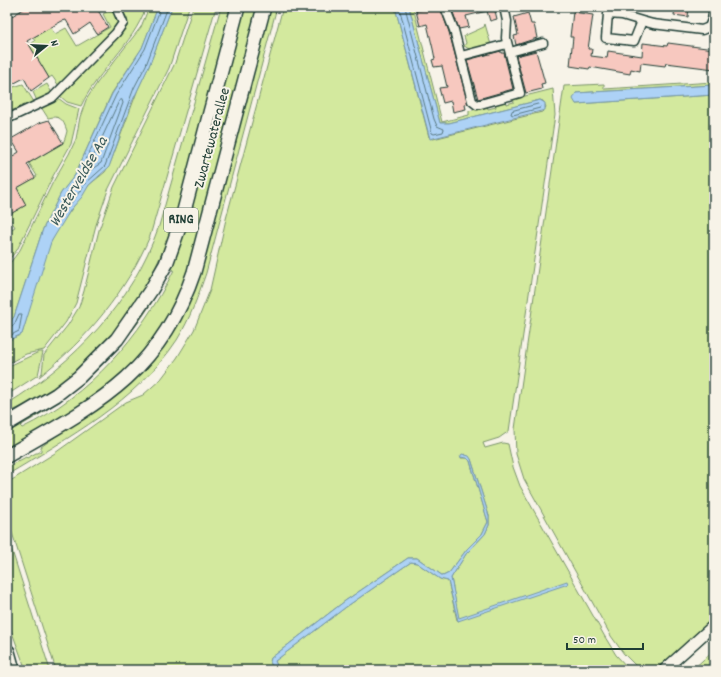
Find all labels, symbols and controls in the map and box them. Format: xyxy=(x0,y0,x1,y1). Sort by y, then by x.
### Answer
north arrow xyxy=(26,26,66,66)
text: N xyxy=(45,38,62,49)
street label: Zwartewaterallee xyxy=(189,85,237,190)
water label: Westerveldse Aa xyxy=(44,131,115,231)
road number: RING xyxy=(164,208,198,232)
scale bar xyxy=(567,625,643,651)
text: 50 m xyxy=(573,632,596,649)

